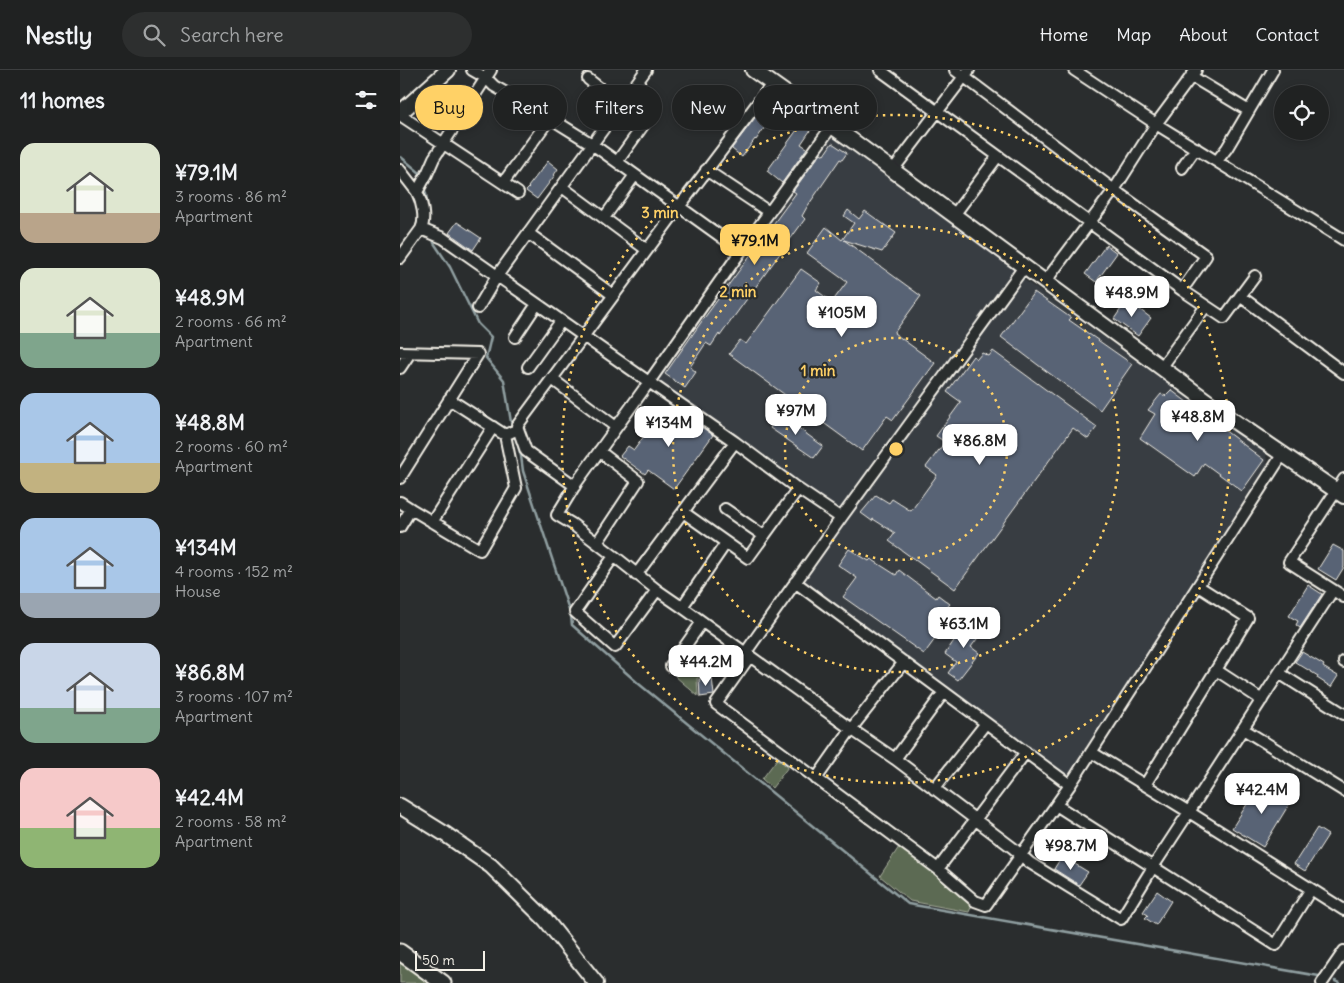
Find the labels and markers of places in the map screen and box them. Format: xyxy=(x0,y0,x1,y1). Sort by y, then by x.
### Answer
pin: ¥79.1M xyxy=(714,224,796,266)
pin: ¥48.9M xyxy=(1091,276,1173,318)
pin: ¥105M xyxy=(807,296,877,338)
pin: ¥97M xyxy=(766,394,826,436)
pin: ¥48.8M xyxy=(1157,400,1239,442)
pin: ¥134M xyxy=(634,406,704,448)
pin: ¥86.8M xyxy=(939,424,1021,466)
centre of rings xyxy=(887,440,905,458)
pin: ¥63.1M xyxy=(923,606,1005,649)
pin: ¥44.2M xyxy=(665,644,747,687)
pin: ¥42.4M xyxy=(1221,772,1303,815)
pin: ¥98.7M xyxy=(1030,828,1112,871)

